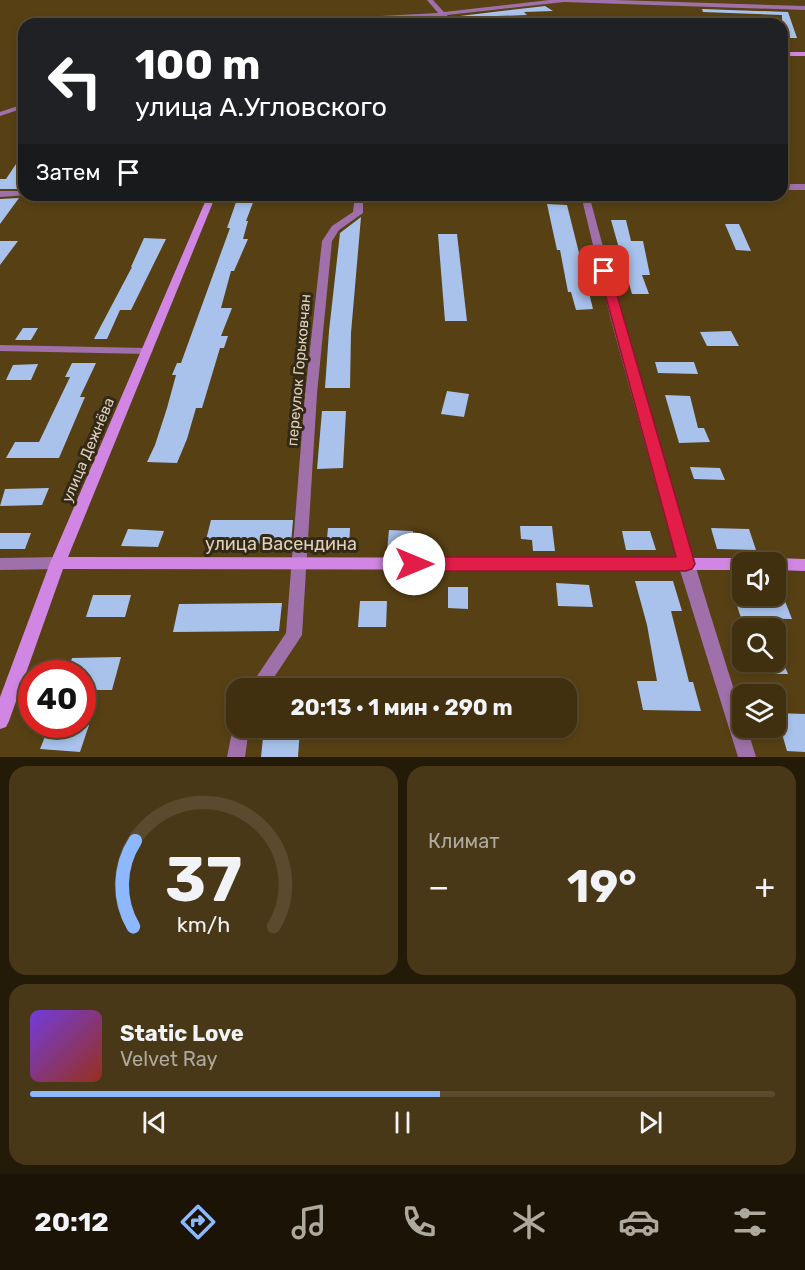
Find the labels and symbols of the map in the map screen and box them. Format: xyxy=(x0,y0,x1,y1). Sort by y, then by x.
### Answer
pin xyxy=(578,245,629,296)
street label: переулок Горьковчан xyxy=(283,293,315,447)
street label: улица Дежнёва xyxy=(58,395,118,505)
position arrow xyxy=(382,532,446,596)
street label: улица Васендина xyxy=(205,533,357,555)
speed limit sign: 40 xyxy=(18,660,96,738)

